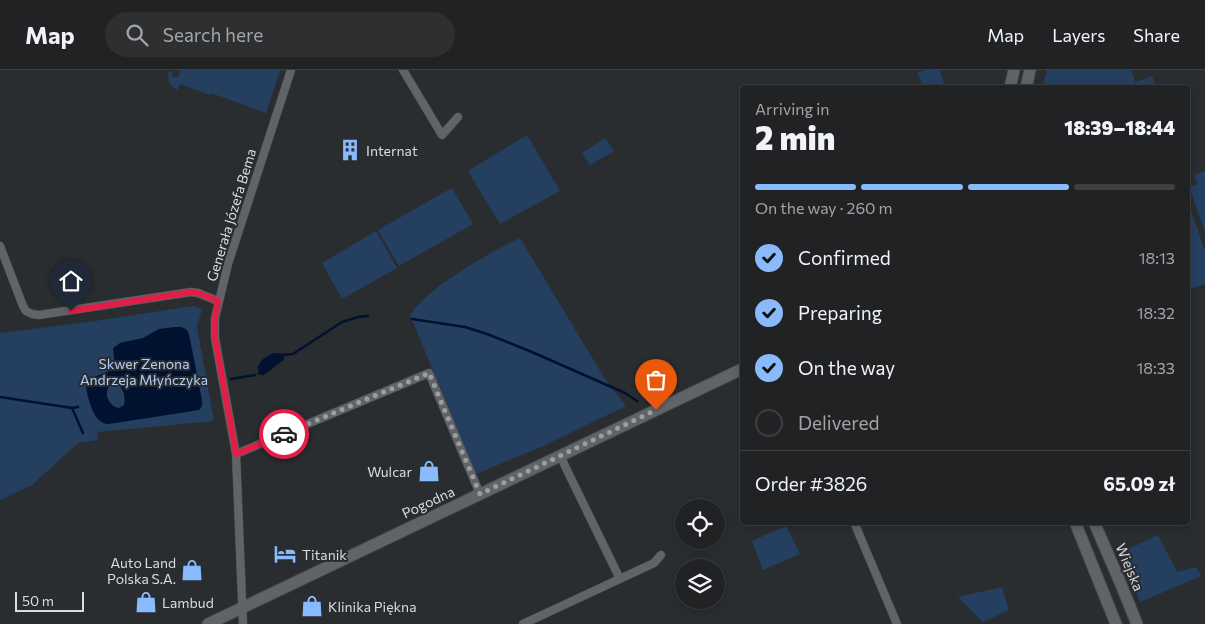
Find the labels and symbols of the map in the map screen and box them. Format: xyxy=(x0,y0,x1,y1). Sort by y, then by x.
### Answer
building icon: Internat xyxy=(337,137,363,163)
place label: Internat xyxy=(366,142,418,159)
street label: Generała Józefa Bema xyxy=(203,147,259,283)
pin xyxy=(50,260,92,311)
park label: Skwer Zenona Andrzeja Młyńczyka xyxy=(80,355,208,388)
pin xyxy=(635,359,677,410)
courier xyxy=(259,409,309,459)
shop icon: Wulcar xyxy=(416,458,442,484)
place label: Wulcar xyxy=(367,463,412,480)
street label: Pogodna xyxy=(399,482,457,522)
hotel icon: Titanik xyxy=(272,541,298,567)
street label: Wiejska xyxy=(1112,541,1148,593)
place label: Titanik xyxy=(302,546,347,563)
place label: Auto Land Polska S.A. xyxy=(107,554,176,587)
shop icon: Auto Land Polska S.A. xyxy=(179,557,205,583)
scale bar xyxy=(15,589,84,612)
shop icon: Lambud xyxy=(133,589,159,615)
shop icon: Klinika Piękna xyxy=(299,593,325,619)
place label: Lambud xyxy=(162,594,214,611)
place label: Klinika Piękna xyxy=(328,598,416,615)

